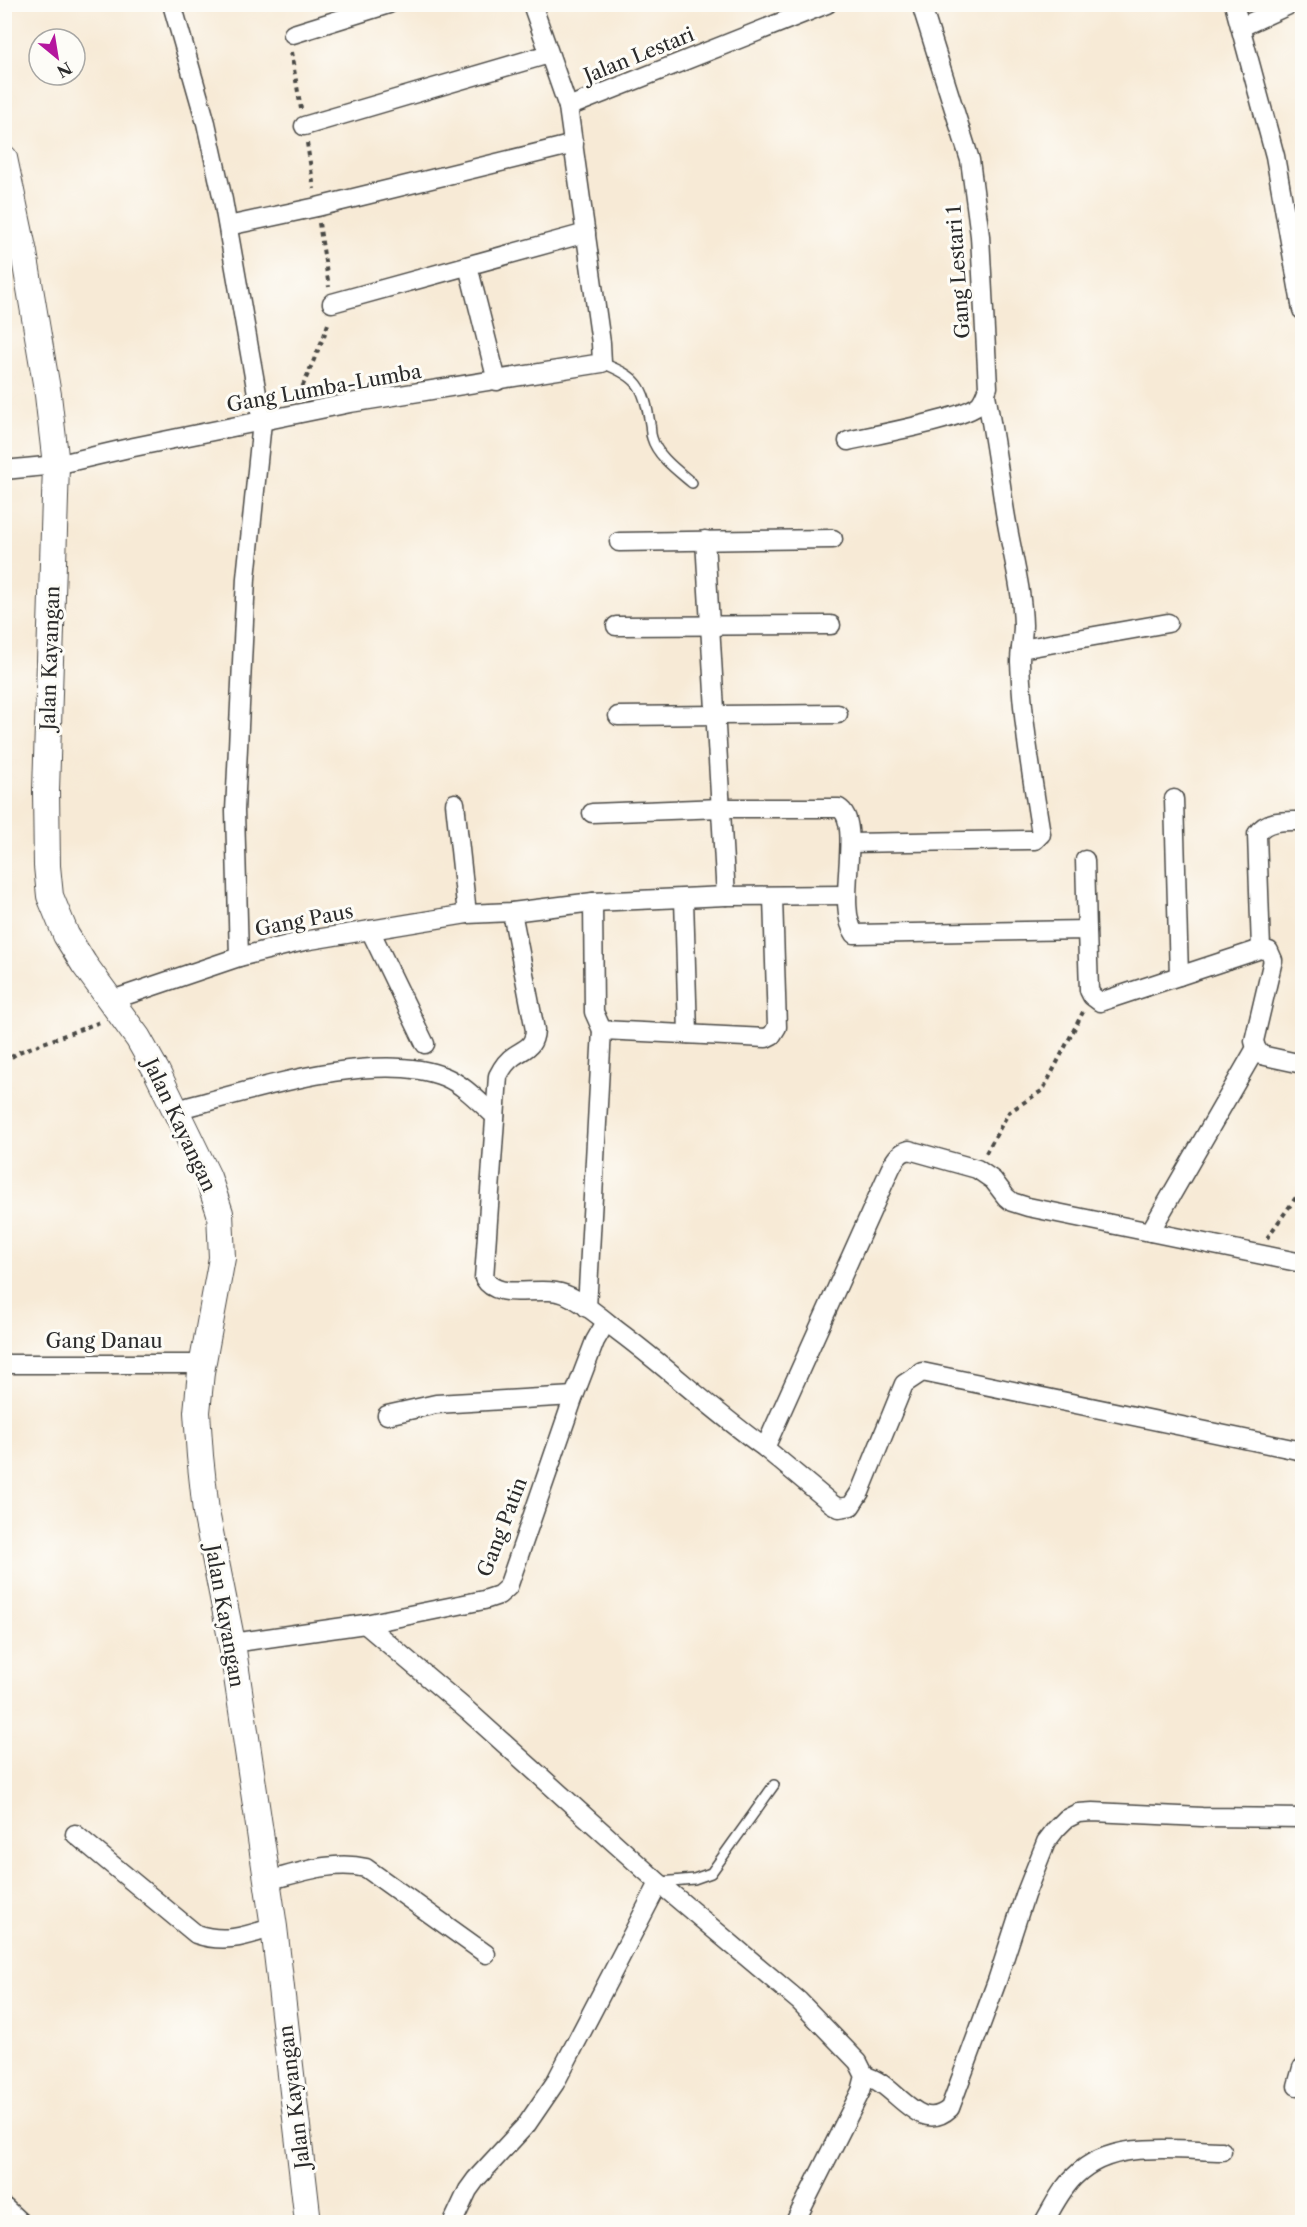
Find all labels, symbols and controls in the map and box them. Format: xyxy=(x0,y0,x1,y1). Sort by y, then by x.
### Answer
street label: Jalan Lestari xyxy=(578,22,698,89)
north arrow xyxy=(27,27,87,87)
text: N xyxy=(53,58,76,82)
street label: Gang Lestari 1 xyxy=(941,204,975,340)
street label: Gang Lumba-Lumba xyxy=(225,359,424,417)
street label: Jalan Kayangan xyxy=(35,585,65,734)
street label: Gang Paus xyxy=(253,899,355,941)
street label: Jalan Kayangan xyxy=(137,1052,222,1196)
street label: Gang Danau xyxy=(45,1329,163,1353)
street label: Gang Patin xyxy=(472,1474,532,1580)
street label: Jalan Kayangan xyxy=(200,1540,249,1690)
street label: Jalan Kayangan xyxy=(273,2023,315,2173)

